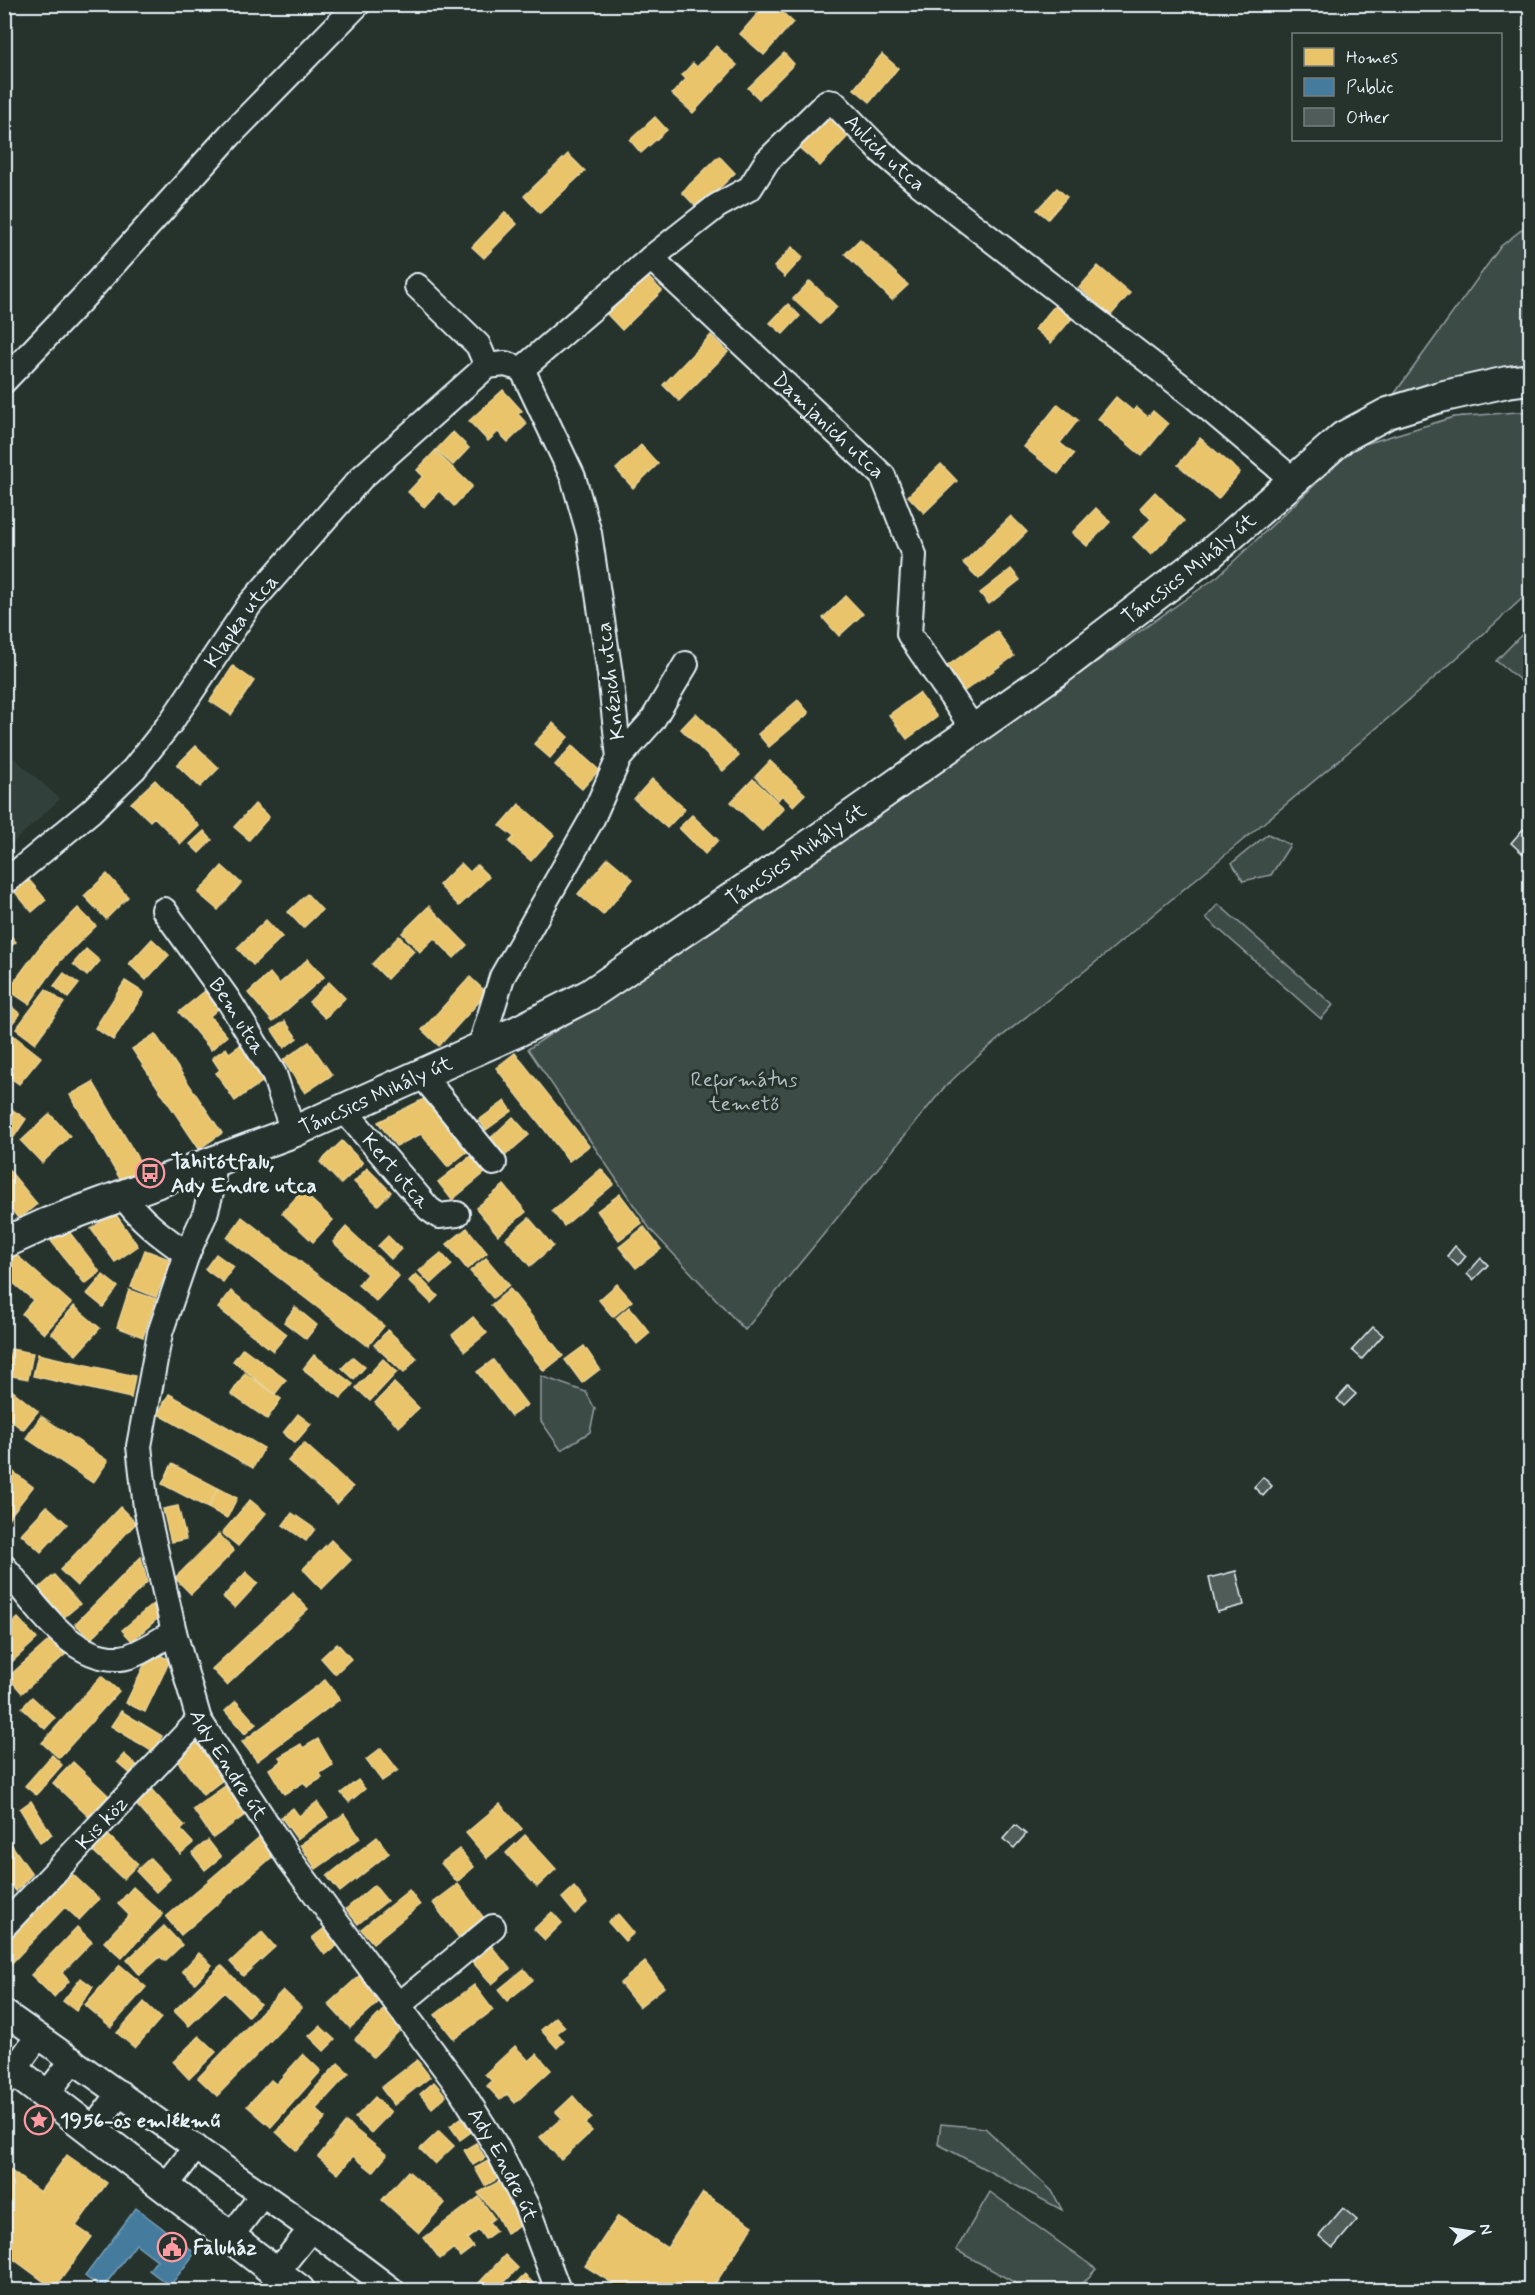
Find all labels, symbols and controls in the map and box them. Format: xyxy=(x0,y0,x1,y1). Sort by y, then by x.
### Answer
legend xyxy=(1292,33,1502,141)
text: Homes xyxy=(1346,46,1398,70)
text: Public xyxy=(1346,76,1394,100)
text: Other xyxy=(1346,106,1390,130)
street label: Aulich utca xyxy=(838,109,931,198)
street label: Damjanich utca xyxy=(766,366,890,486)
street label: Táncsics Mihály út xyxy=(1116,506,1263,632)
street label: Klapka utca xyxy=(198,568,285,674)
street label: Knézich utca xyxy=(590,620,632,741)
street label: Táncsics Mihály út xyxy=(720,796,873,913)
street label: Bem utca xyxy=(202,972,272,1061)
street label: Táncsics Mihály út xyxy=(295,1049,457,1142)
park label: Református temető xyxy=(691,1066,797,1118)
street label: Kert utca xyxy=(355,1128,436,1215)
place label: Tahitótfalu, Ady Endre utca xyxy=(171,1148,317,1200)
bus stop icon: Tahitótfalu, Ady Endre utca xyxy=(134,1157,166,1189)
street label: Ady Endre út xyxy=(182,1707,274,1826)
street label: Kis köz xyxy=(70,1791,135,1857)
street label: Ady Endre út xyxy=(460,2103,544,2227)
place icon: 1956-os emlékmű xyxy=(23,2104,55,2136)
place label: 1956-os emlékmű xyxy=(60,2107,220,2135)
north arrow xyxy=(1442,2202,1502,2262)
text: N xyxy=(1474,2222,1497,2237)
public building icon: Faluház xyxy=(156,2231,188,2263)
place label: Faluház xyxy=(193,2234,257,2262)

